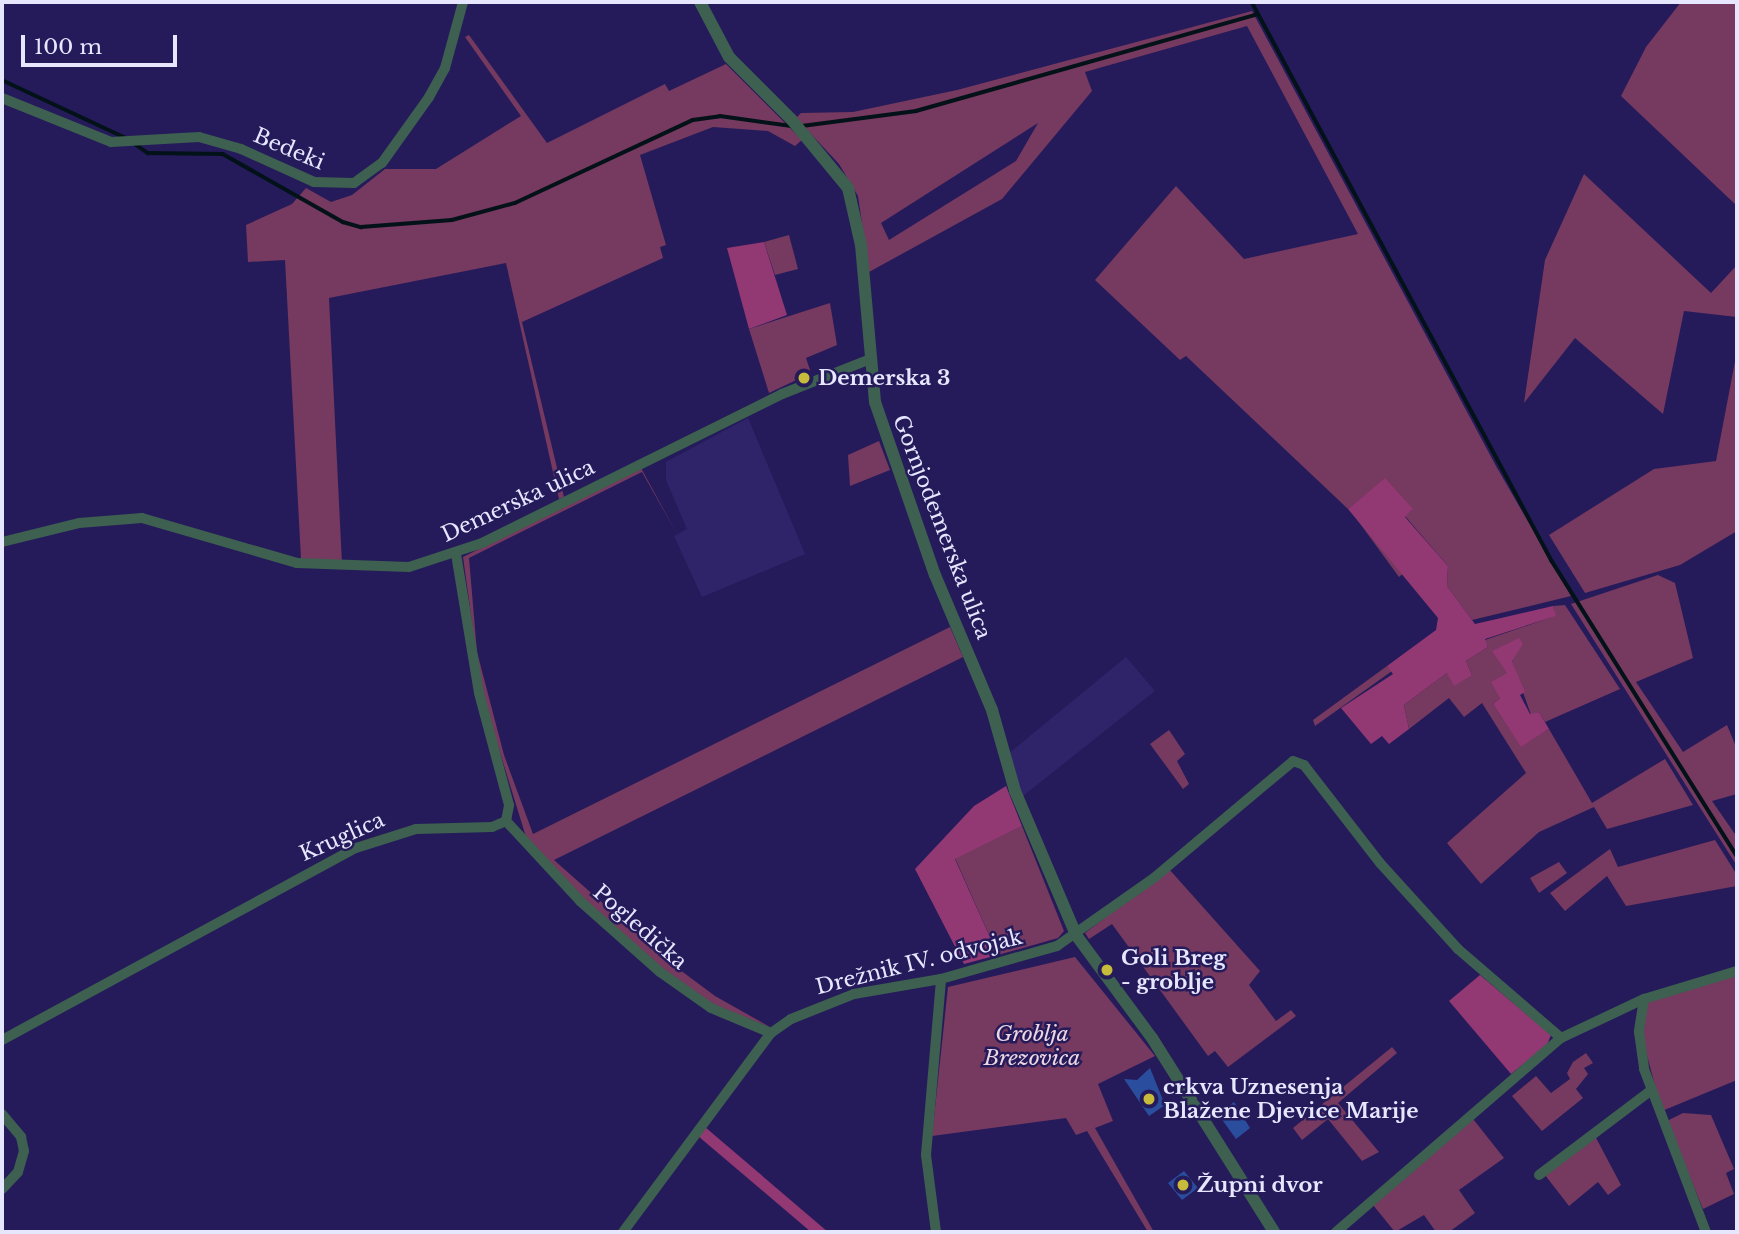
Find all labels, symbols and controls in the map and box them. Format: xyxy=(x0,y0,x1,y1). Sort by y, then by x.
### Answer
scale bar xyxy=(24,21,180,65)
text: 100 m xyxy=(34,34,102,60)
street label: Bedeki xyxy=(250,123,328,175)
place label: Demerska 3 xyxy=(818,365,950,391)
marker: Demerska 3 xyxy=(796,370,812,386)
street label: Gornjodemerska ulica xyxy=(888,411,996,643)
street label: Demerska ulica xyxy=(437,454,599,548)
street label: Kruglica xyxy=(296,807,388,867)
street label: Pogledička xyxy=(588,879,692,975)
street label: Drežnik IV. odvojak xyxy=(813,924,1025,1000)
place label: Goli Breg - groblje xyxy=(1121,945,1226,995)
marker: Goli Breg - groblje xyxy=(1099,962,1115,978)
park label: Groblja Brezovica xyxy=(984,1021,1080,1071)
place label: crkva Uznesenja Blažene Djevice Marije xyxy=(1163,1074,1419,1124)
marker: crkva Uznesenja Blažene Djevice Marije xyxy=(1141,1091,1157,1107)
place label: Župni dvor xyxy=(1197,1172,1323,1198)
marker: Župni dvor xyxy=(1175,1177,1191,1193)

